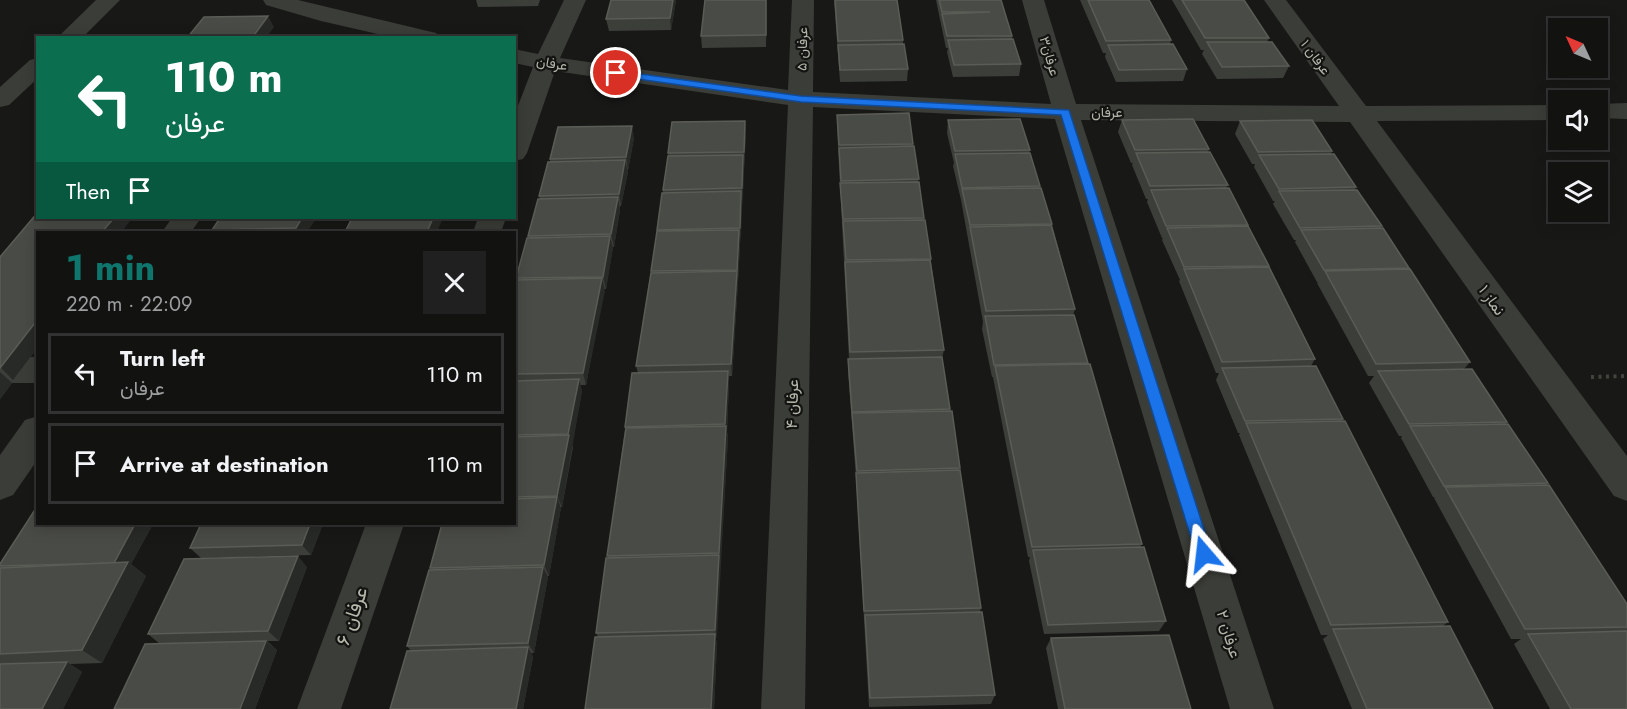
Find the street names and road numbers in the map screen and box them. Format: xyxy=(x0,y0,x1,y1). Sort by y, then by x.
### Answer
street label: عرفان ۵ xyxy=(792,27,812,71)
street label: عرفان۳ xyxy=(1035,34,1065,78)
street label: عرفان ۱ xyxy=(1296,35,1336,79)
street label: عرفان xyxy=(535,50,569,76)
street label: عرفان xyxy=(1091,102,1123,122)
street label: نماز ۱ xyxy=(1473,280,1511,320)
street label: عرفان ۴ xyxy=(780,379,804,429)
street label: عرفان ۶ xyxy=(328,583,376,649)
street label: عرفان ۲ xyxy=(1211,607,1247,661)

